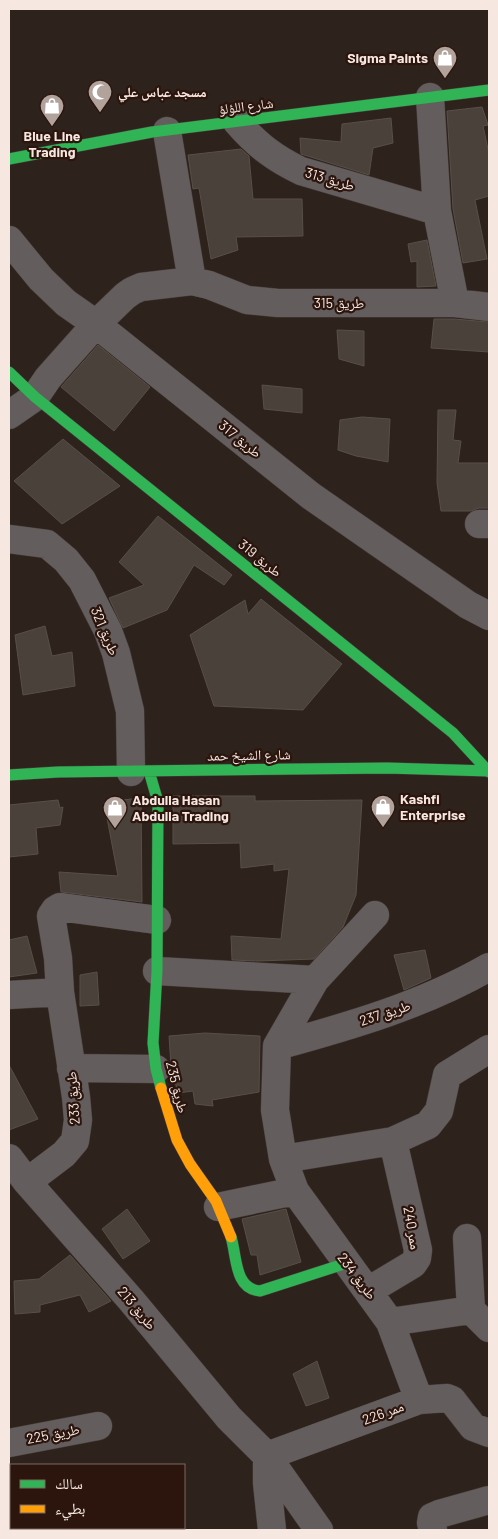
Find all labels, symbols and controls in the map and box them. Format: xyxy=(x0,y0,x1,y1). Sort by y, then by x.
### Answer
shop icon: Sigma Paints xyxy=(432,45,458,79)
place label: Sigma Paints xyxy=(347,49,428,66)
mosque icon: مسجد عباس علي xyxy=(87,79,113,113)
place label: مسجد عباس علي xyxy=(118,83,207,103)
shop icon: Blue Line Trading xyxy=(39,93,65,127)
street label: شارع اللؤلؤ xyxy=(217,94,275,119)
place label: Blue Line Trading xyxy=(23,127,81,160)
street label: طريق 313 xyxy=(303,163,357,196)
street label: طريق 315 xyxy=(314,294,364,313)
street label: طريق 317 xyxy=(214,416,265,463)
street label: طريق 319 xyxy=(234,535,285,582)
street label: طريق 321 xyxy=(86,604,123,658)
street label: شارع الشيخ حمد xyxy=(207,745,291,766)
place label: Kashfi Enterprise xyxy=(400,790,466,823)
place label: Abdulla Hasan Abdulla Trading xyxy=(132,791,229,824)
shop icon: Kashfi Enterprise xyxy=(370,794,396,828)
shop icon: Abdulla Hasan Abdulla Trading xyxy=(102,795,128,829)
street label: طريق 237 xyxy=(357,996,413,1031)
street label: طريق 235 xyxy=(161,1059,192,1115)
street label: طريق 233 xyxy=(62,1071,85,1125)
street label: ممر 240 xyxy=(399,1205,425,1251)
street label: طريق 234 xyxy=(333,1249,380,1304)
street label: طريق 213 xyxy=(113,1283,160,1334)
street label: ممر 226 xyxy=(360,1397,406,1429)
street label: طريق 225 xyxy=(25,1420,81,1449)
legend xyxy=(10,1464,185,1529)
text: سالك xyxy=(55,1474,83,1492)
text: بطيء xyxy=(55,1499,85,1521)

